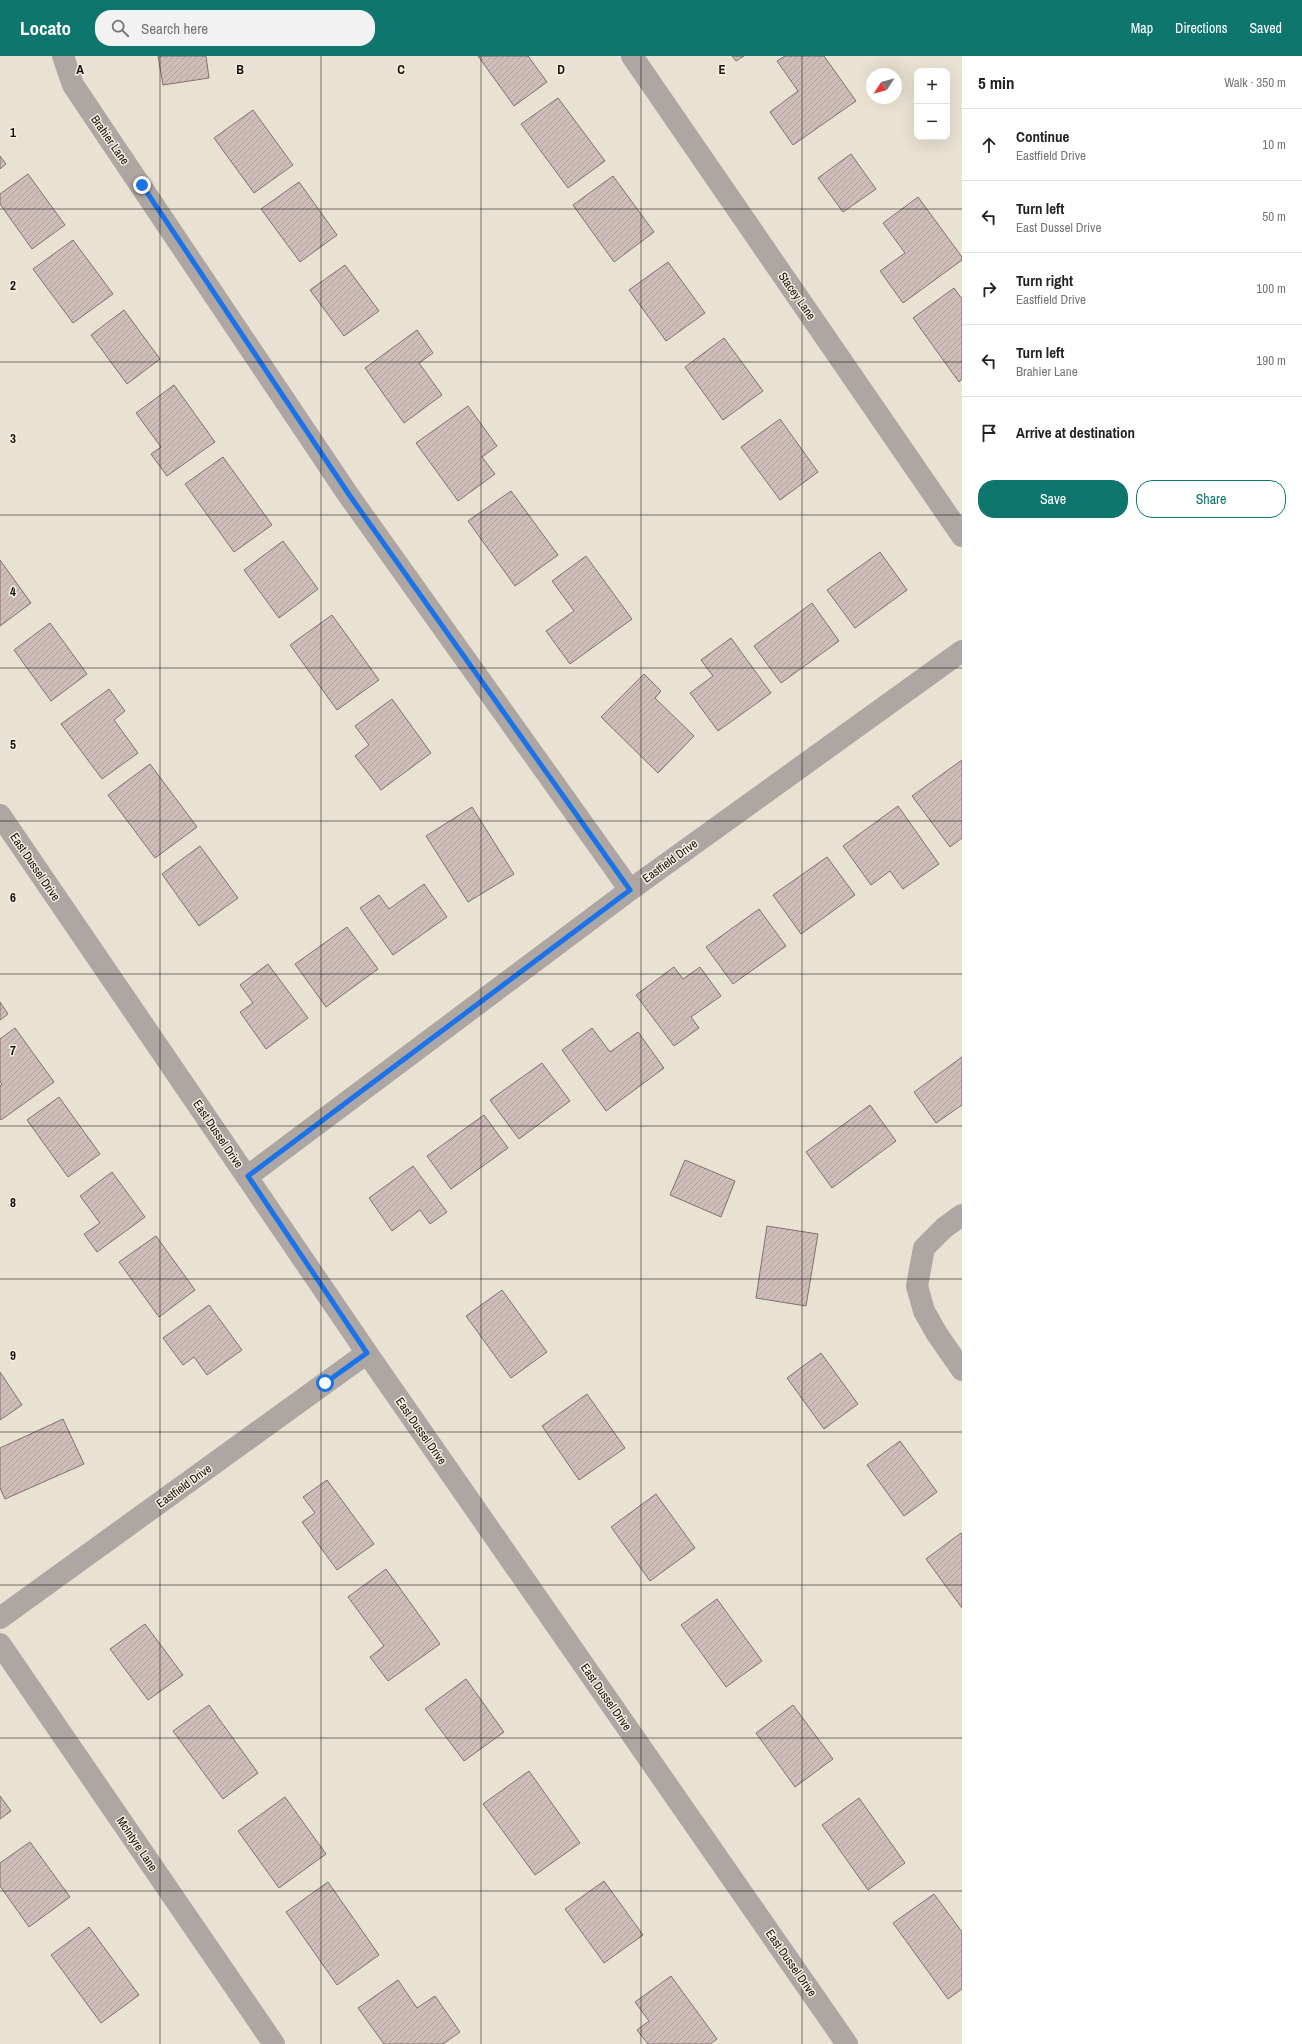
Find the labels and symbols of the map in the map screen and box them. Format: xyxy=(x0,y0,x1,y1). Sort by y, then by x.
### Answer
text: A xyxy=(76,61,84,78)
text: B xyxy=(236,61,244,78)
text: C xyxy=(397,61,405,78)
text: D xyxy=(557,61,565,78)
text: E xyxy=(718,61,726,78)
north arrow xyxy=(866,68,902,104)
street label: Brahier Lane xyxy=(87,112,133,168)
text: 1 xyxy=(10,124,16,141)
route end xyxy=(133,176,151,194)
street label: Stacey Lane xyxy=(775,269,819,323)
text: 2 xyxy=(10,277,16,294)
text: 3 xyxy=(10,430,16,447)
text: 4 xyxy=(10,583,16,600)
text: 5 xyxy=(10,736,16,753)
street label: East Dussel Drive xyxy=(6,830,64,904)
street label: Eastfield Drive xyxy=(639,836,701,886)
text: 6 xyxy=(10,889,16,906)
text: 7 xyxy=(10,1042,16,1059)
street label: East Dussel Drive xyxy=(189,1097,247,1171)
text: 8 xyxy=(10,1194,16,1211)
text: 9 xyxy=(10,1347,16,1364)
route start xyxy=(316,1374,334,1392)
street label: East Dussel Drive xyxy=(392,1394,450,1468)
street label: Eastfield Drive xyxy=(153,1461,215,1511)
street label: East Dussel Drive xyxy=(577,1660,635,1734)
street label: McIntyre Lane xyxy=(113,1814,161,1874)
street label: East Dussel Drive xyxy=(762,1926,820,2000)

